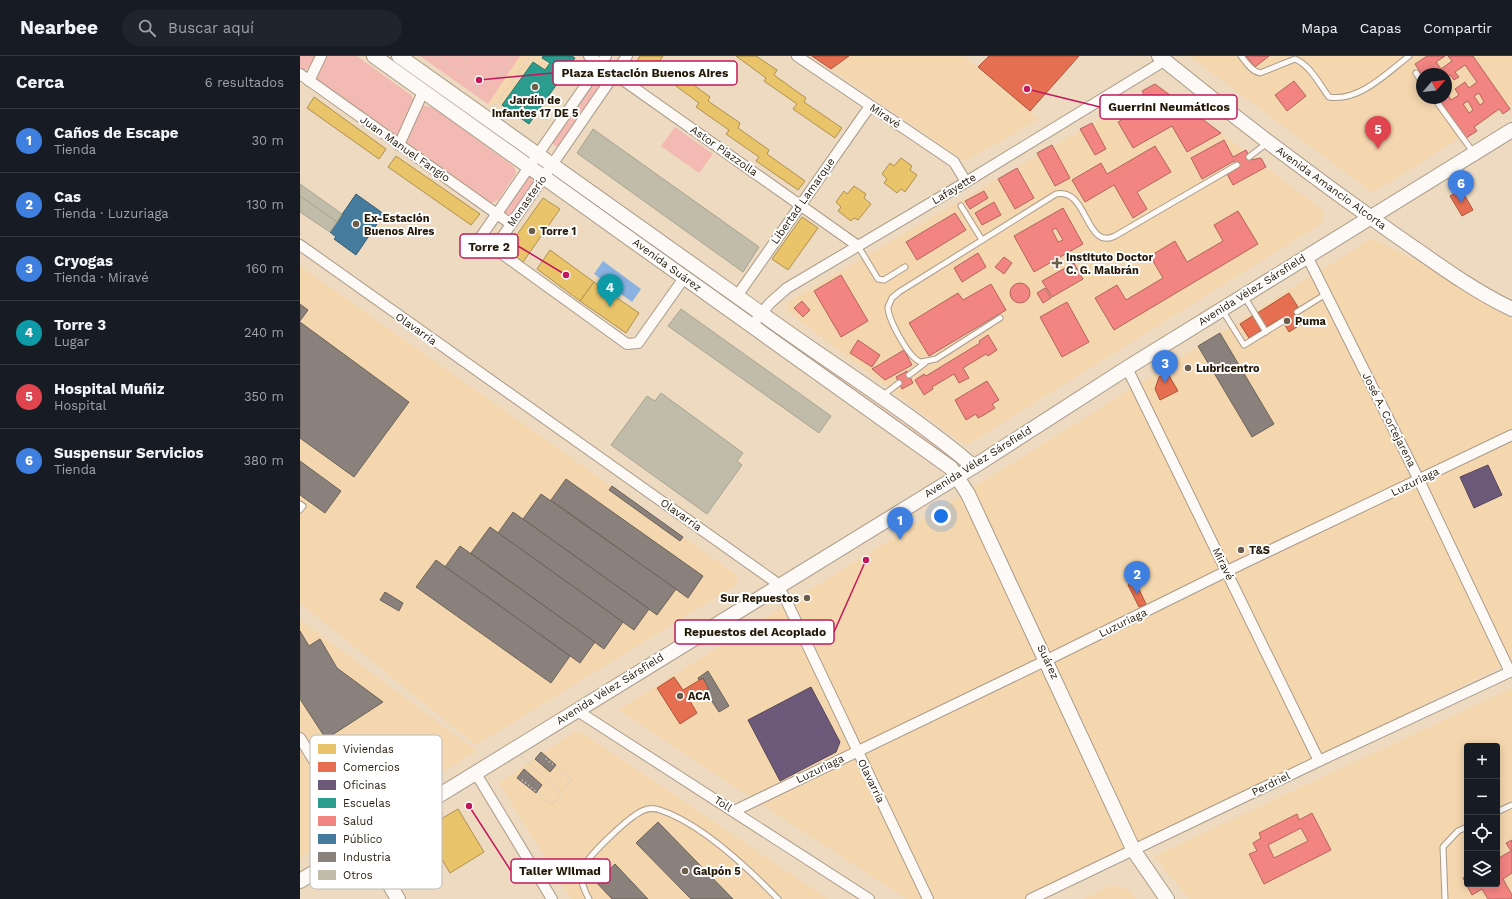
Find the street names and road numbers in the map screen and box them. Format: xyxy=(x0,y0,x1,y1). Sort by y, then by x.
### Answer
street label: Miravé xyxy=(867,101,903,131)
street label: Juan Manuel Fangio xyxy=(358,113,452,185)
street label: Astor Piazzolla xyxy=(688,123,760,179)
street label: Avenida Amancio Alcorta xyxy=(1273,144,1389,232)
street label: Libertad Lamarque xyxy=(768,155,838,247)
street label: Lafayette xyxy=(929,171,979,207)
street label: Monasterio xyxy=(505,173,549,229)
street label: Avenida Suárez xyxy=(630,236,704,294)
street label: Avenida Vélez Sársfield xyxy=(1196,252,1308,328)
street label: Olavarría xyxy=(393,310,439,348)
street label: José A. Cortejarena xyxy=(1360,371,1418,469)
street label: Avenida Vélez Sársfield xyxy=(922,424,1034,500)
street label: Luzuriaga xyxy=(1389,465,1441,499)
street label: Olavarría xyxy=(658,496,704,534)
street label: Miravé xyxy=(1210,546,1236,582)
street label: Luzuriaga xyxy=(1097,606,1149,640)
street label: Suárez xyxy=(1034,643,1062,681)
street label: Avenida Vélez Sársfield xyxy=(554,651,666,727)
street label: Luzuriaga xyxy=(794,752,846,786)
street label: Olavarría xyxy=(855,757,887,805)
street label: Perdriel xyxy=(1250,769,1293,799)
street label: Toll xyxy=(712,793,735,815)

